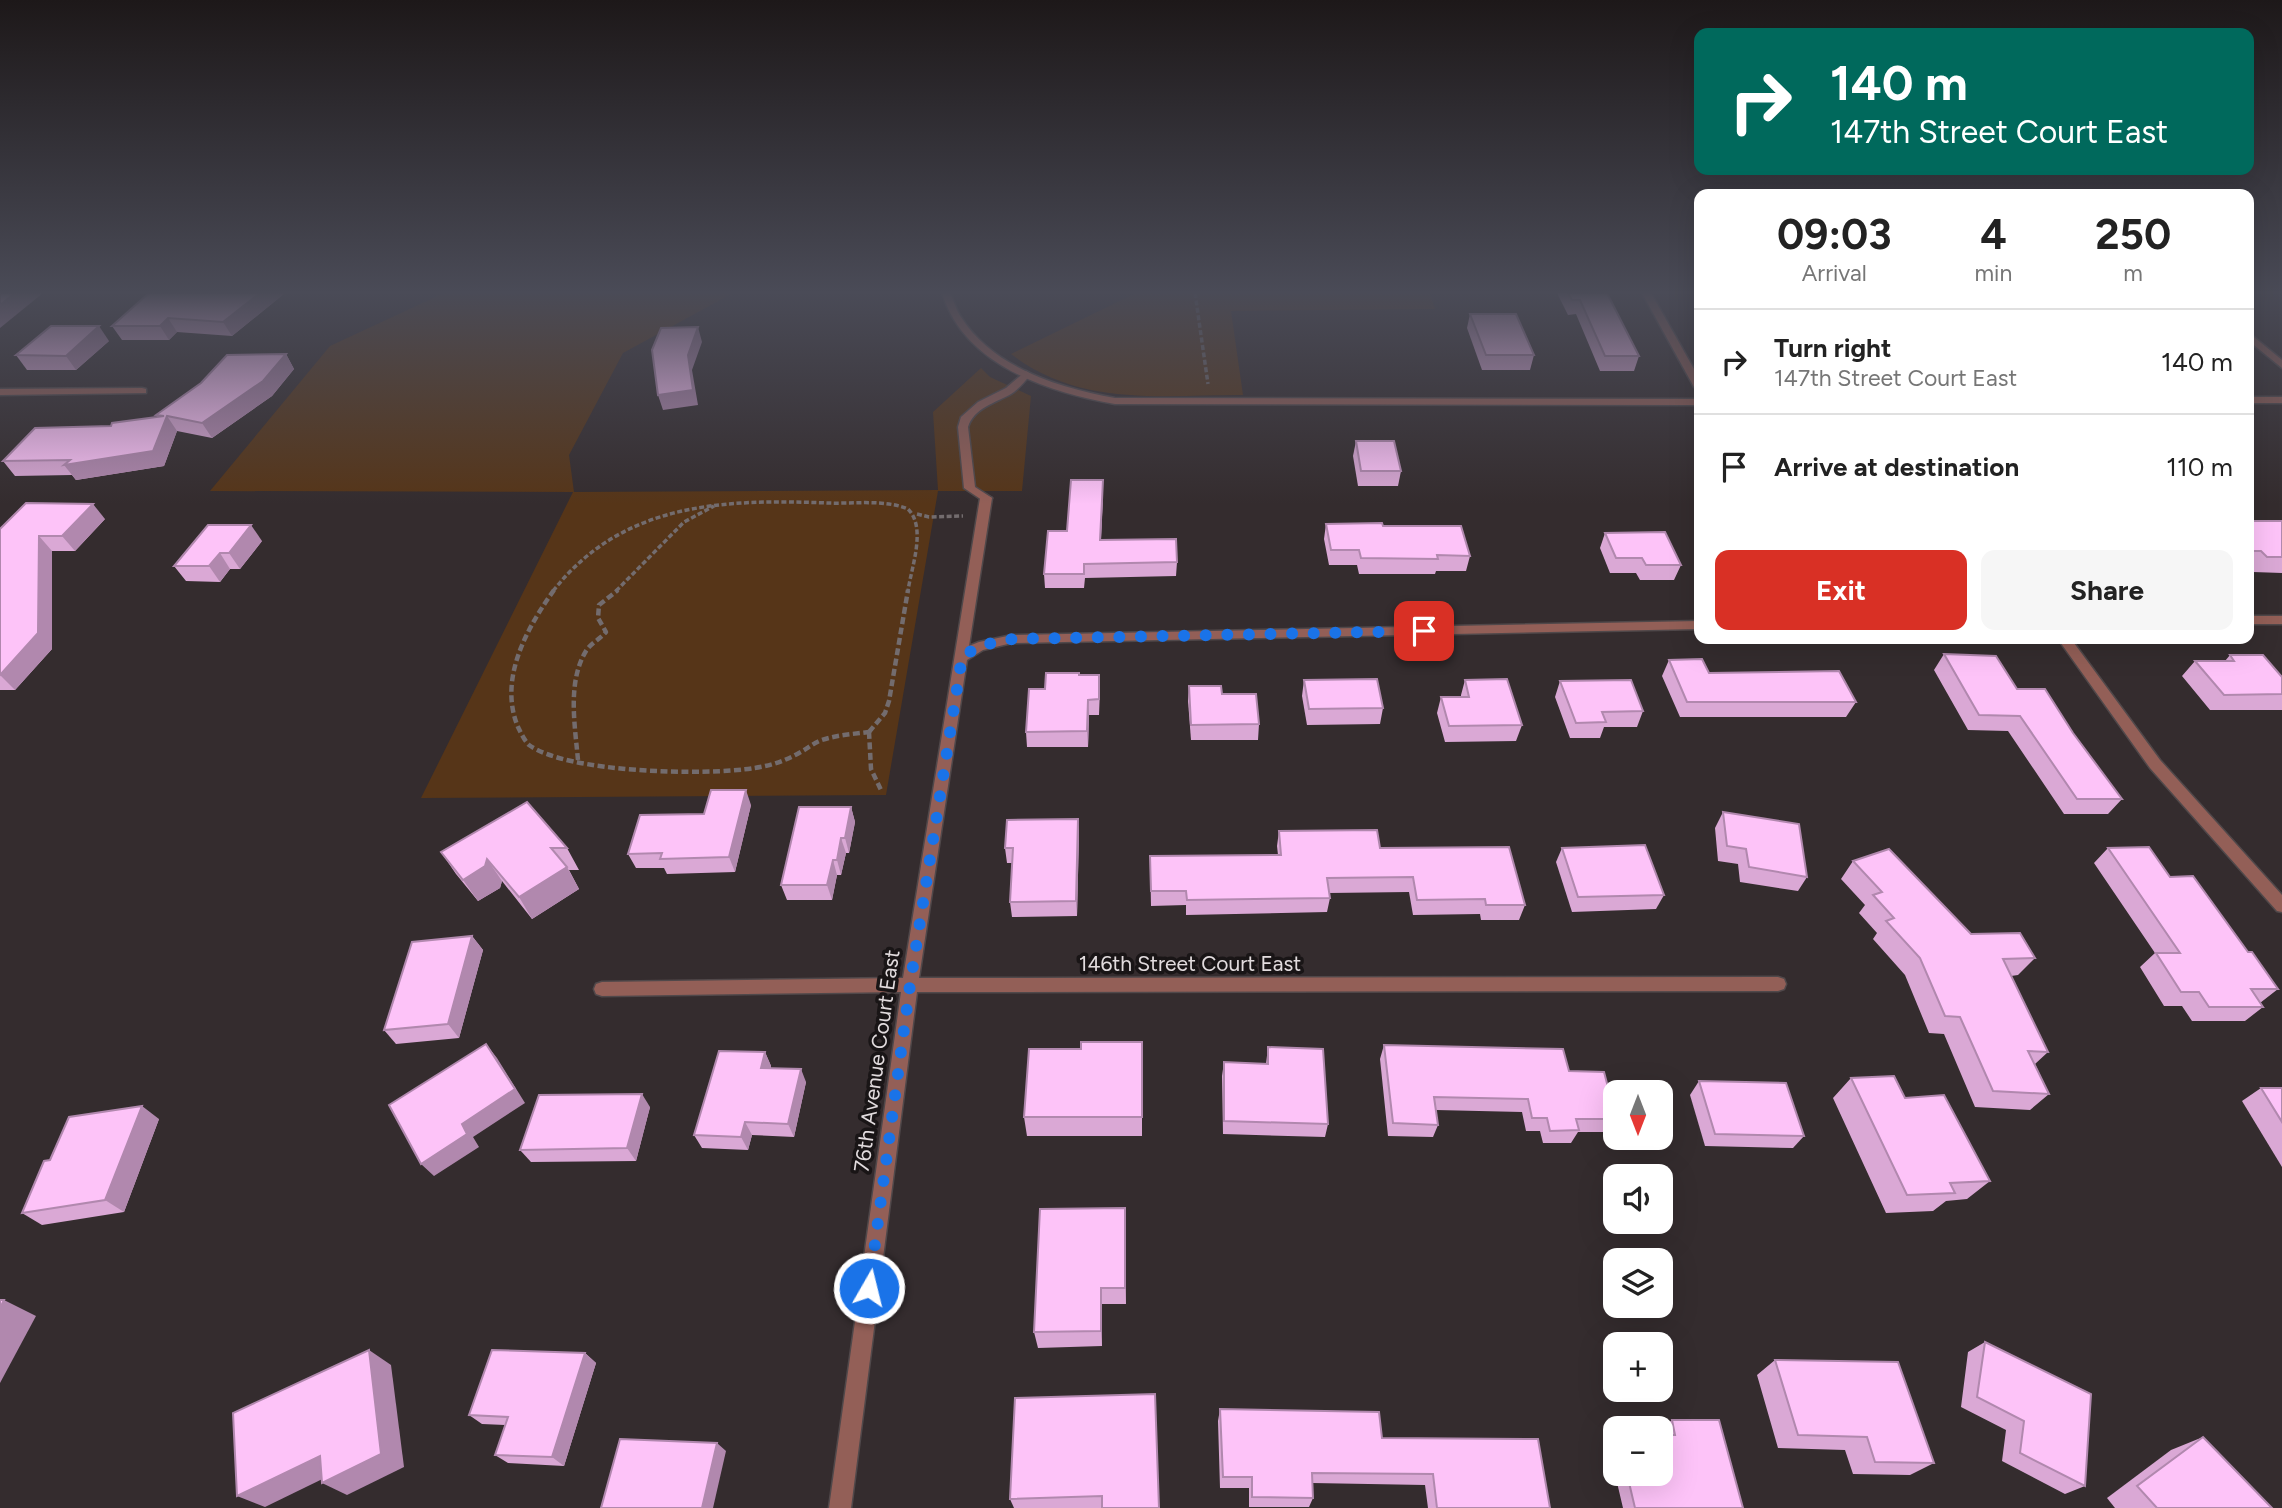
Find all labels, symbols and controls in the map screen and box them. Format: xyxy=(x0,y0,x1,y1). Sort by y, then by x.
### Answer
text: 140 m xyxy=(1830,53,1968,112)
icon: right xyxy=(1715,56,1806,147)
text: 147th Street Court East xyxy=(1830,113,2168,151)
text: 09:03 xyxy=(1777,209,1892,260)
text: 4 xyxy=(1980,209,2007,260)
text: 250 xyxy=(2095,209,2171,260)
text: Arrival xyxy=(1802,259,1867,287)
text: min xyxy=(1975,259,2012,287)
text: m xyxy=(2123,259,2143,287)
text: Turn right xyxy=(1774,332,1891,364)
icon: right xyxy=(1715,343,1753,381)
text: 140 m xyxy=(2161,346,2233,378)
text: 147th Street Court East xyxy=(1774,364,2017,392)
icon: arrive xyxy=(1715,448,1753,486)
text: Arrive at destination xyxy=(1774,451,2019,483)
text: 110 m xyxy=(2166,451,2233,483)
button: Exit xyxy=(1715,550,1967,630)
button: Share xyxy=(1981,550,2233,630)
pin xyxy=(1394,601,1454,661)
icon: arrive xyxy=(1405,612,1443,650)
street label: 76th Avenue Court East xyxy=(849,948,905,1174)
street label: 146th Street Court East xyxy=(1079,951,1301,976)
north arrow xyxy=(1603,1080,1673,1150)
map controls xyxy=(1603,1080,1673,1486)
button: sound xyxy=(1603,1164,1673,1234)
button: layers xyxy=(1603,1248,1673,1318)
position arrow xyxy=(832,1251,906,1325)
button: + xyxy=(1603,1332,1673,1402)
button: − xyxy=(1603,1416,1673,1486)

